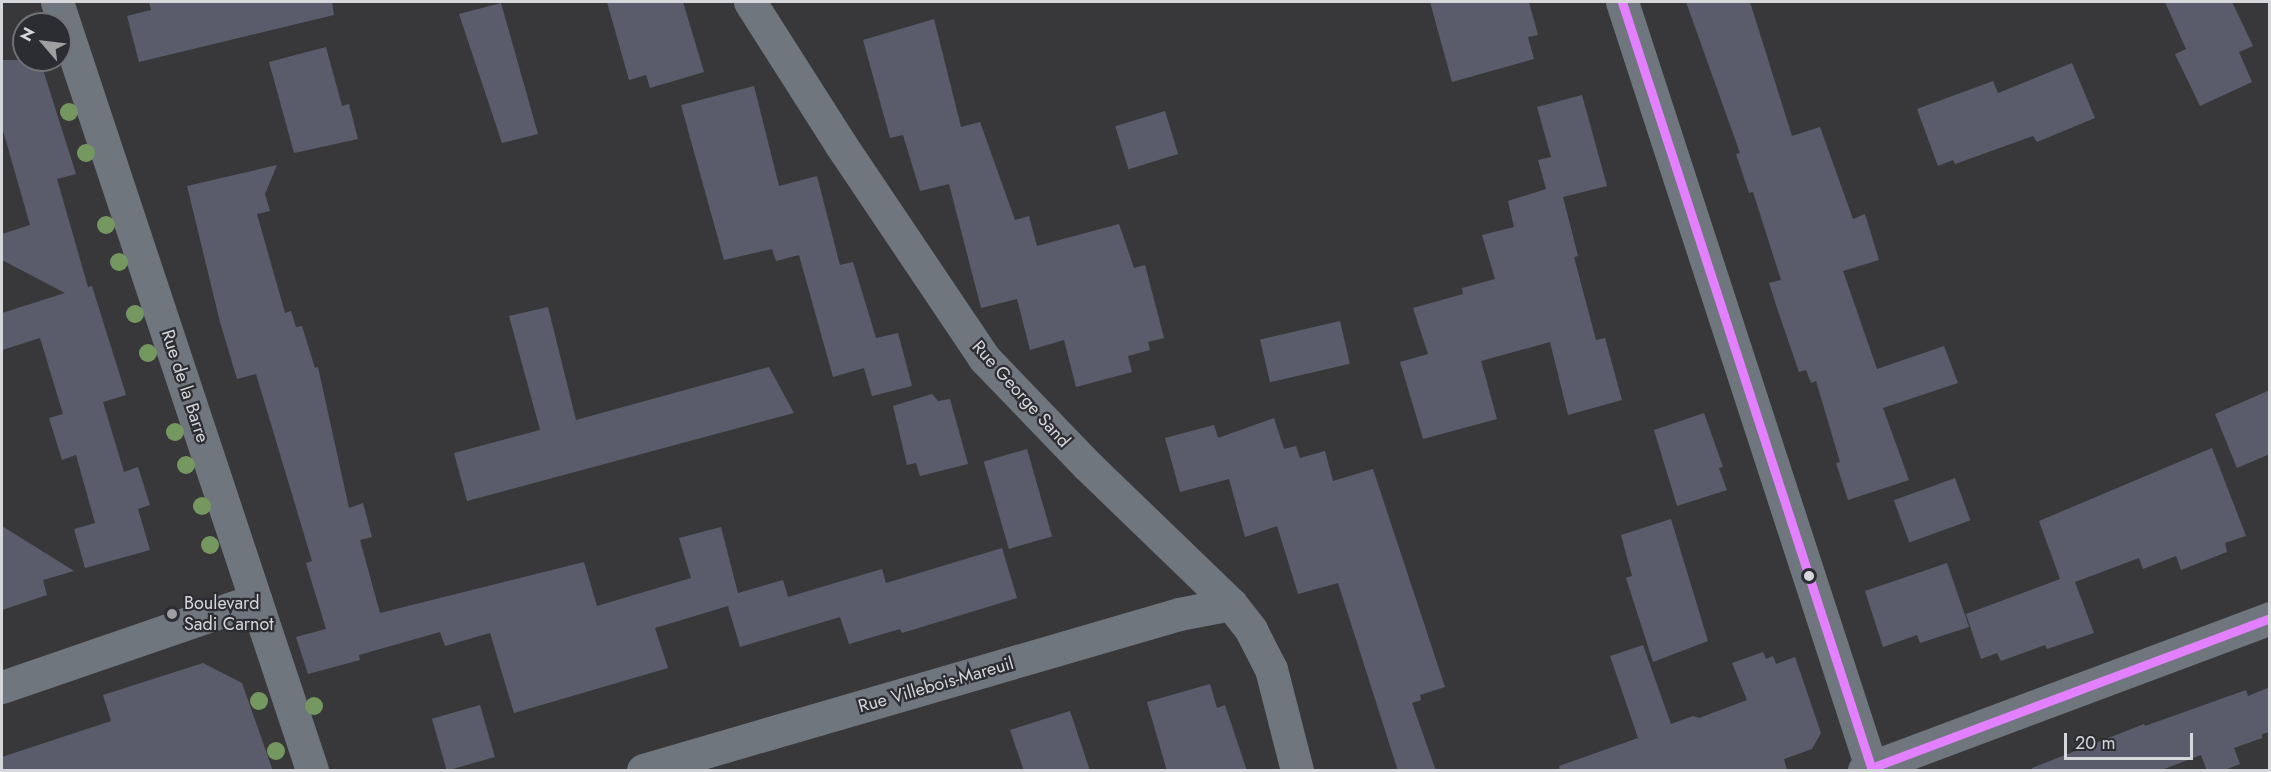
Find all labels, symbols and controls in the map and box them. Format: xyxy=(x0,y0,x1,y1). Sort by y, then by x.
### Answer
north arrow xyxy=(12,12,72,72)
text: N xyxy=(14,23,41,45)
street label: Rue de la Barre xyxy=(157,327,213,445)
street label: Rue George Sand xyxy=(967,336,1075,452)
unlabelled marker xyxy=(1803,570,1815,582)
place label: Boulevard Sadi Carnot xyxy=(184,593,274,636)
marker: Boulevard Sadi Carnot xyxy=(165,607,179,621)
street label: Rue Villebois-Mareuil xyxy=(856,652,1016,718)
scale bar xyxy=(2067,721,2196,759)
text: 20 m xyxy=(2075,730,2115,756)

